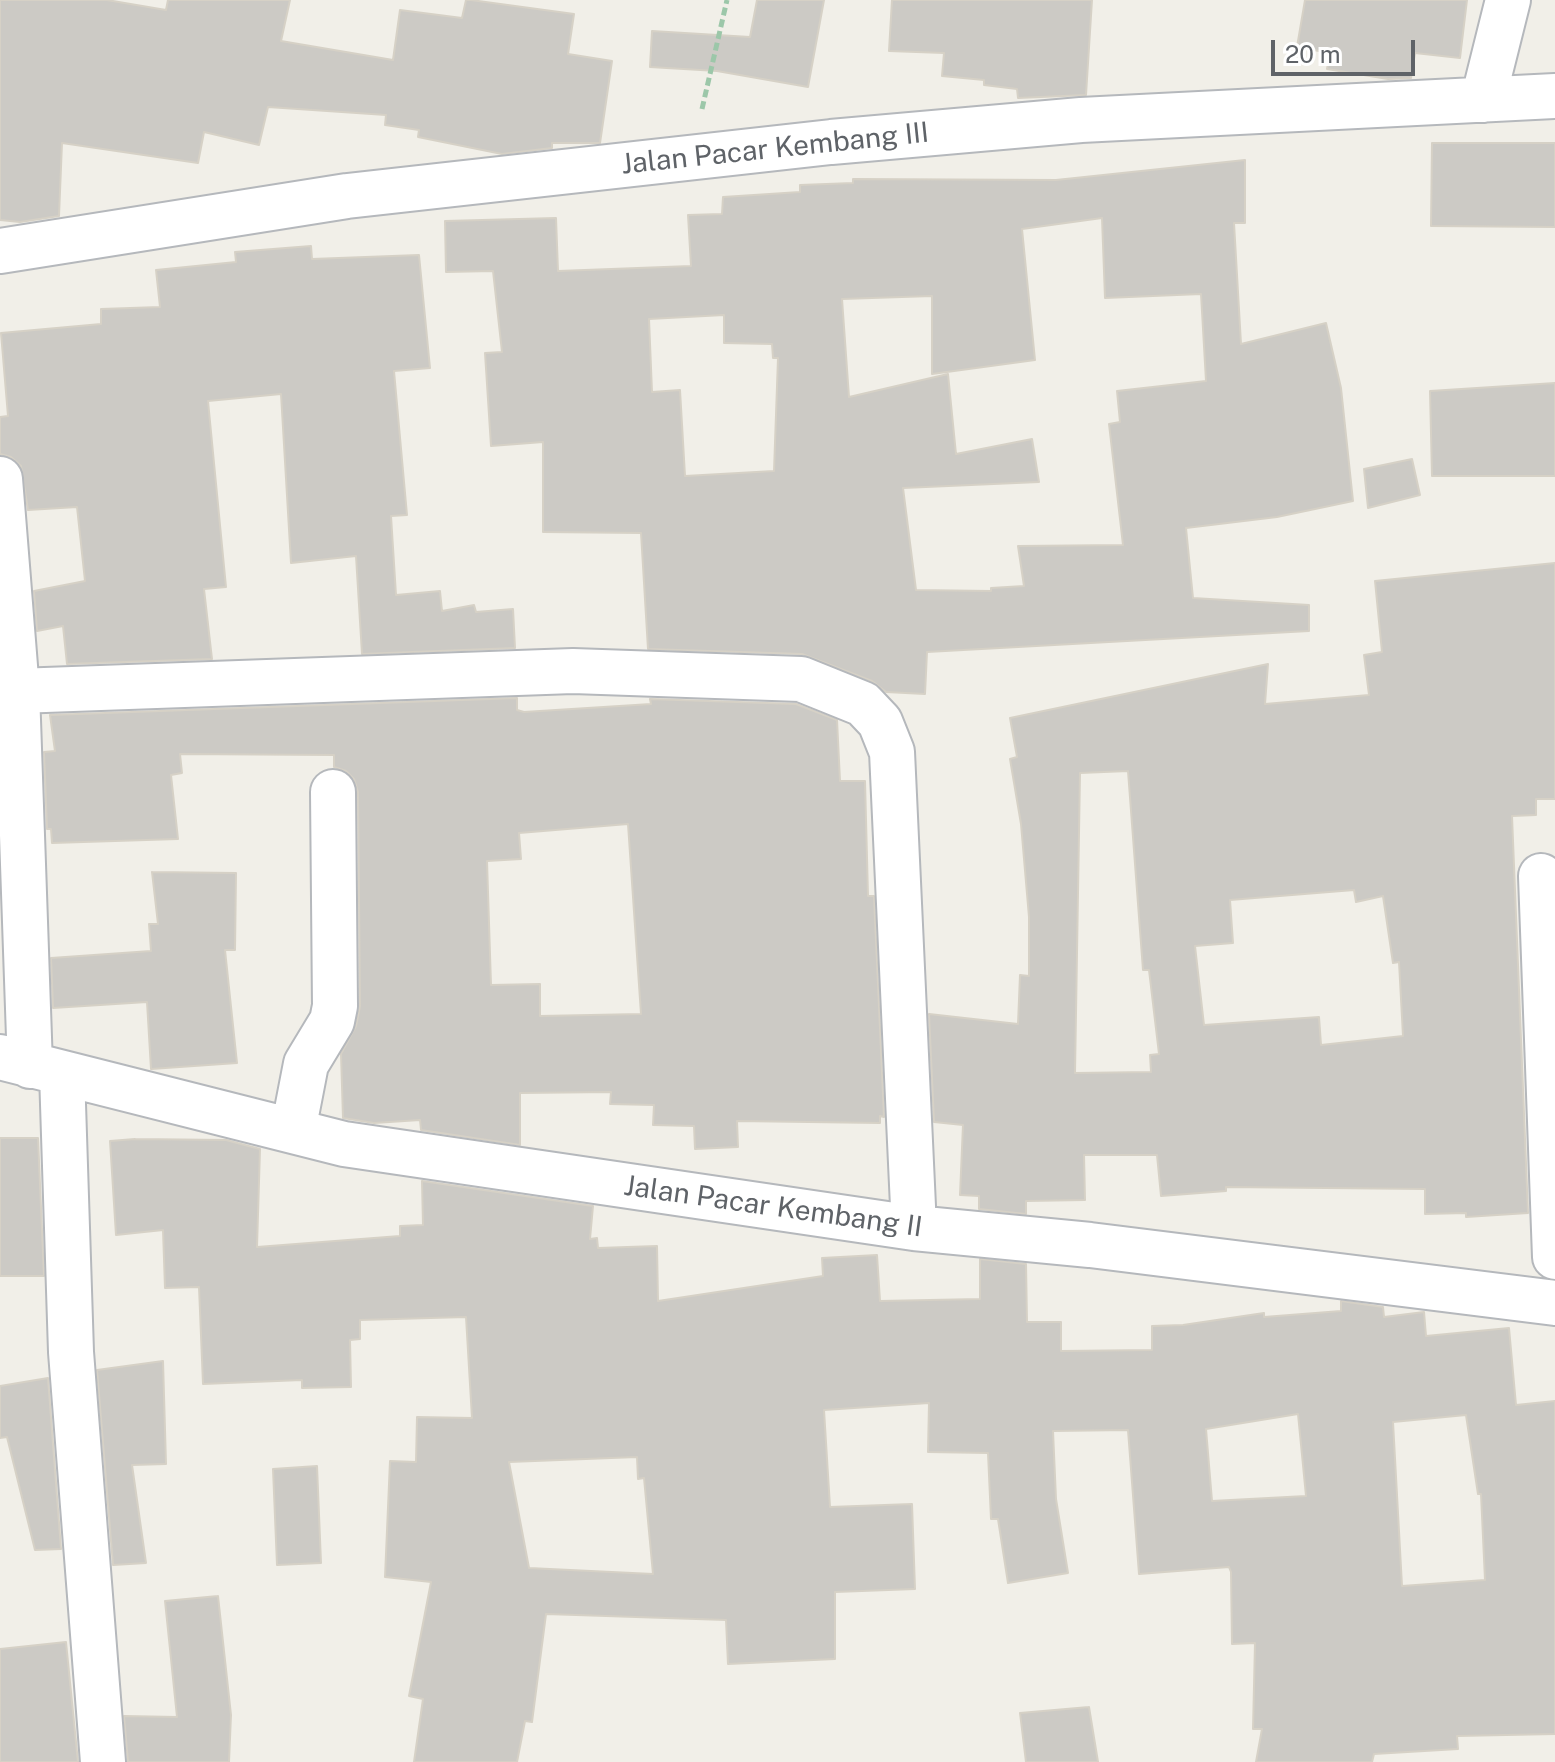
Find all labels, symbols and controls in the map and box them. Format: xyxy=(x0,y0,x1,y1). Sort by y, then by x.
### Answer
scale bar xyxy=(1275,24,1419,74)
text: 20 m xyxy=(1285,40,1341,68)
street label: Jalan Pacar Kembang III xyxy=(620,116,930,182)
street label: Jalan Pacar Kembang II xyxy=(622,1169,924,1245)

